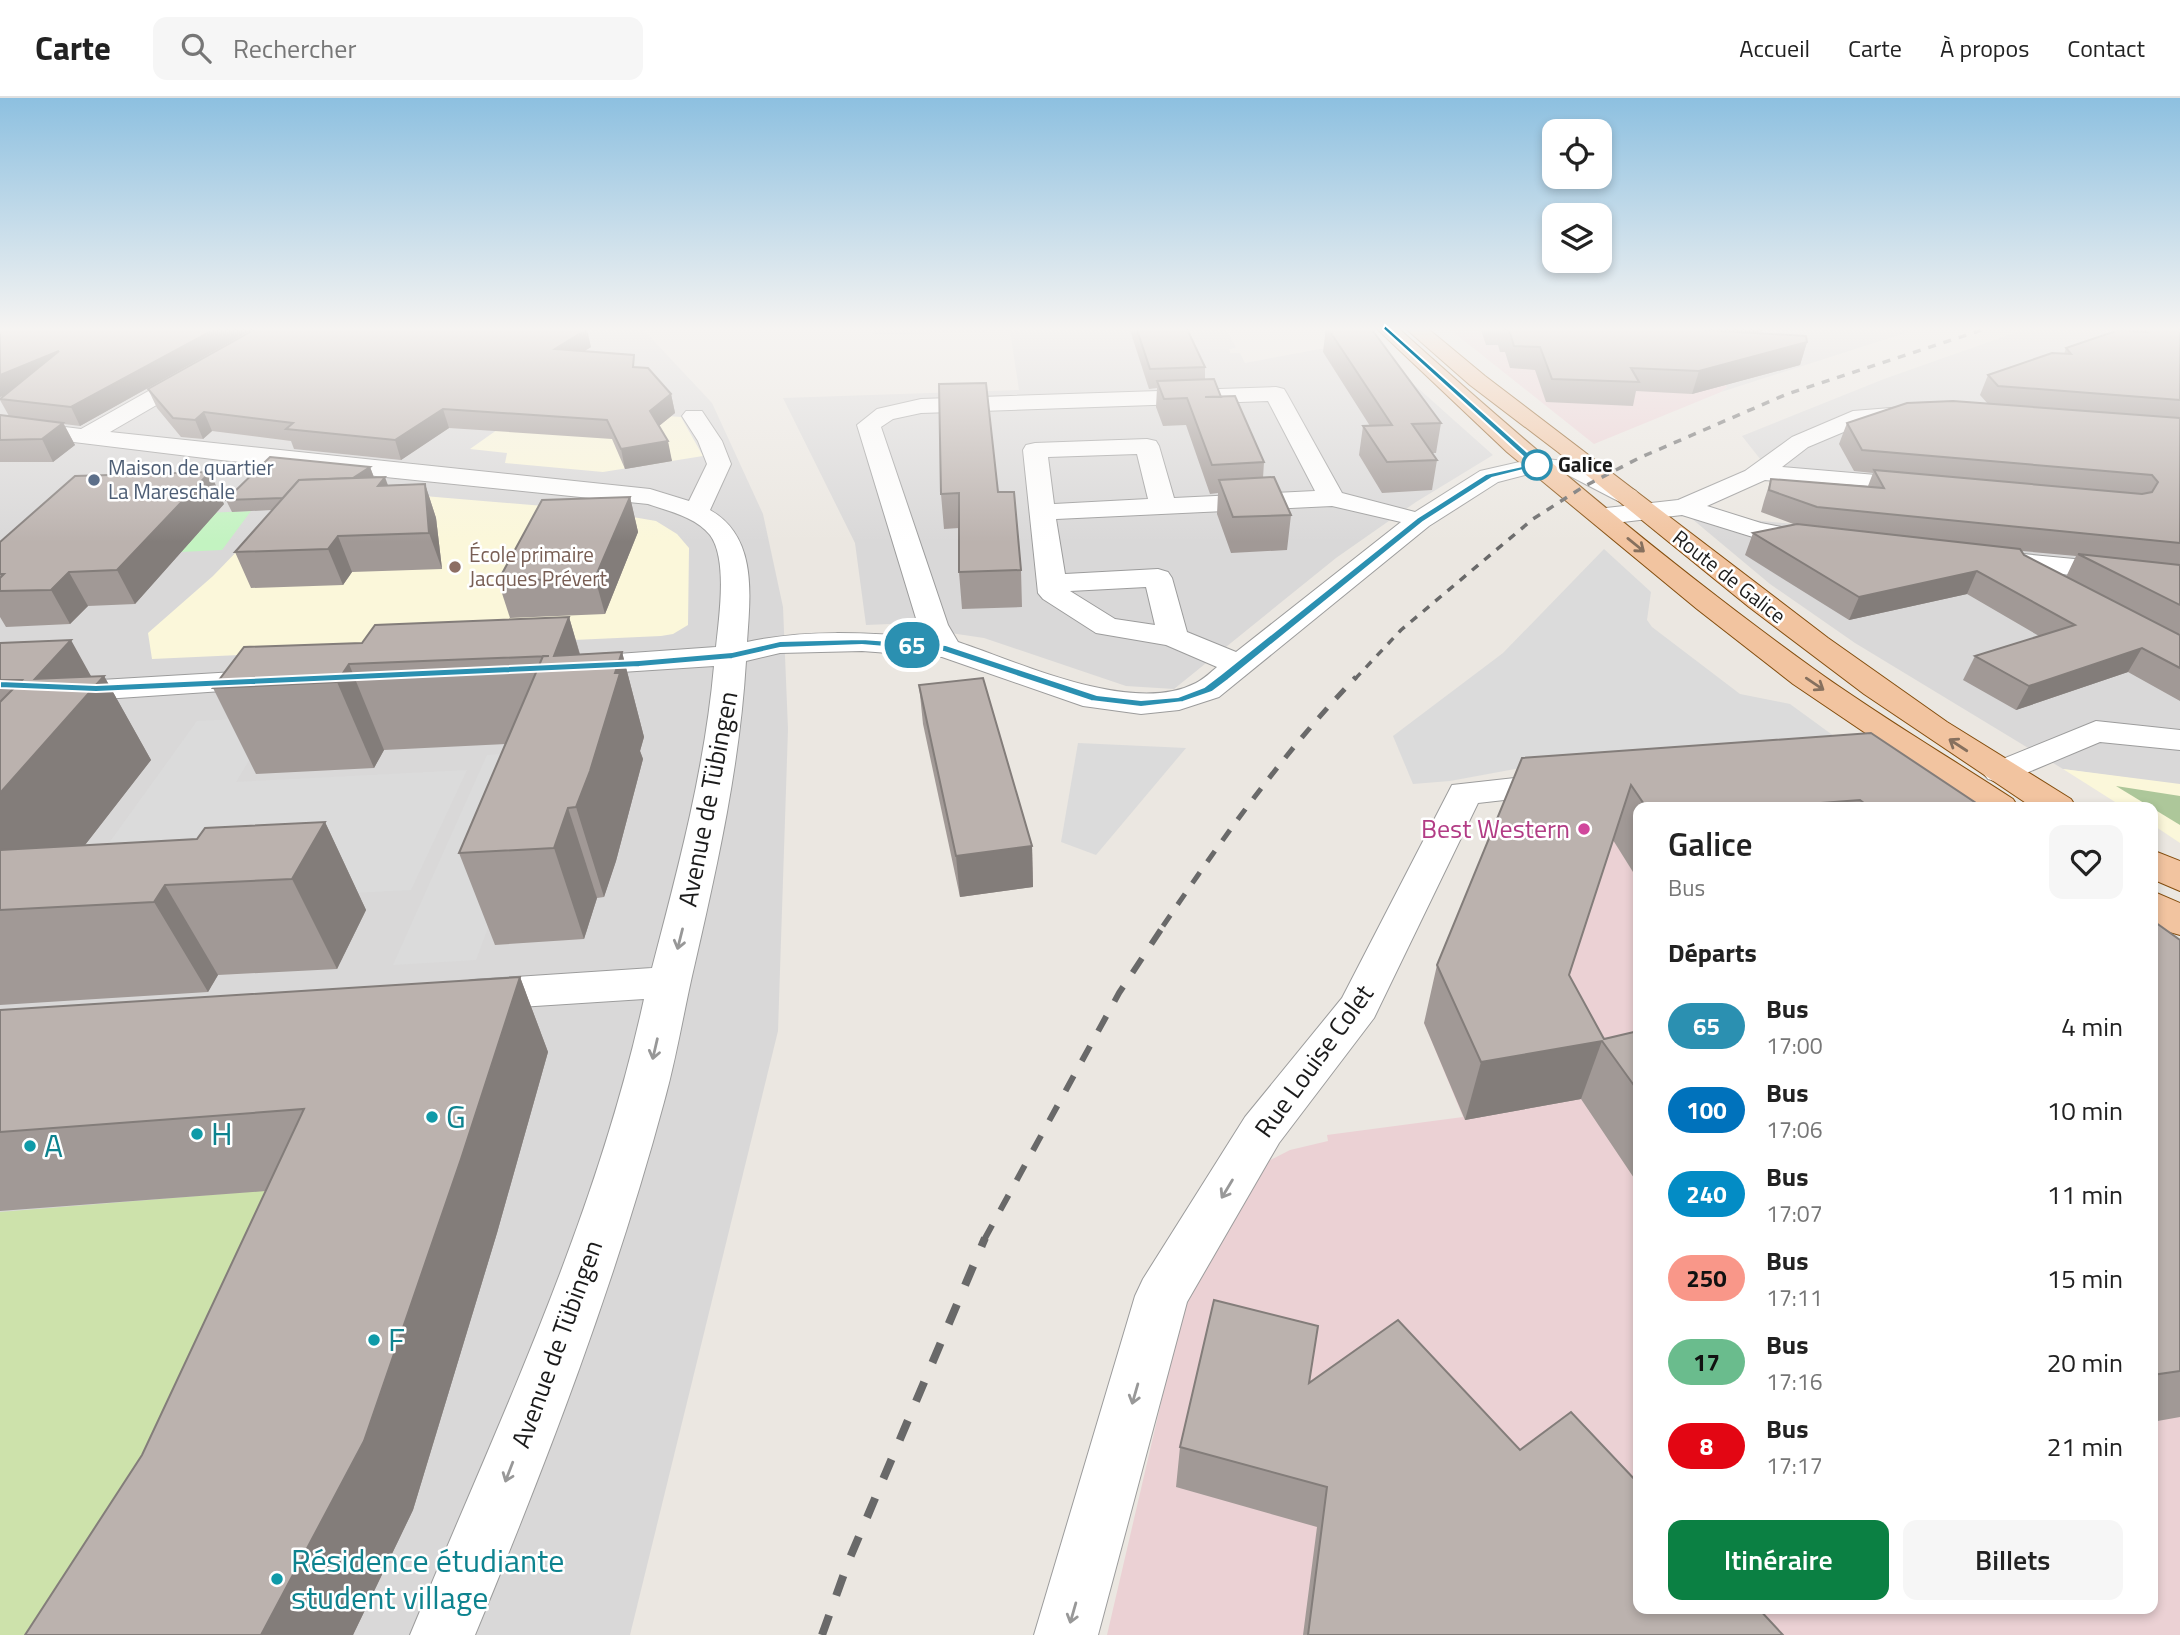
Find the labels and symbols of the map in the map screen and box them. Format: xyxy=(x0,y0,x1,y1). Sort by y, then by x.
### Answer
place label: Galice xyxy=(1558,448,1613,480)
marker: Galice xyxy=(1522,450,1552,480)
place label: Maison de quartier La Mareschale xyxy=(108,451,274,507)
marker: Maison de quartier La Mareschale xyxy=(86,472,102,488)
street label: Route de Galice xyxy=(1666,522,1793,631)
place label: École primaire Jacques Prévert xyxy=(469,538,608,594)
one-way arrow xyxy=(1626,538,1644,553)
marker: École primaire Jacques Prévert xyxy=(447,559,463,575)
line badge: 65 xyxy=(880,622,944,668)
one-way arrow xyxy=(1805,678,1825,692)
street label: Avenue de Tübingen xyxy=(668,688,748,910)
one-way arrow xyxy=(1949,738,1969,752)
place label: Best Western xyxy=(1421,809,1570,848)
marker: Best Western xyxy=(1576,821,1592,837)
one-way arrow xyxy=(673,927,686,950)
street label: Rue Louise Colet xyxy=(1245,976,1383,1145)
one-way arrow xyxy=(648,1037,661,1060)
place label: G xyxy=(446,1092,466,1140)
place label: H xyxy=(211,1109,233,1157)
marker: G xyxy=(424,1109,440,1125)
place label: A xyxy=(44,1121,63,1169)
marker: H xyxy=(189,1126,205,1142)
marker: A xyxy=(22,1138,38,1154)
one-way arrow xyxy=(1220,1178,1234,1198)
street label: Avenue de Tübingen xyxy=(501,1234,612,1453)
place label: F xyxy=(388,1315,405,1363)
marker: F xyxy=(366,1332,382,1348)
one-way arrow xyxy=(1127,1383,1140,1405)
one-way arrow xyxy=(501,1460,514,1482)
place label: Résidence étudiante student village xyxy=(291,1536,564,1621)
marker: Résidence étudiante student village xyxy=(269,1571,285,1587)
one-way arrow xyxy=(1065,1602,1078,1624)

